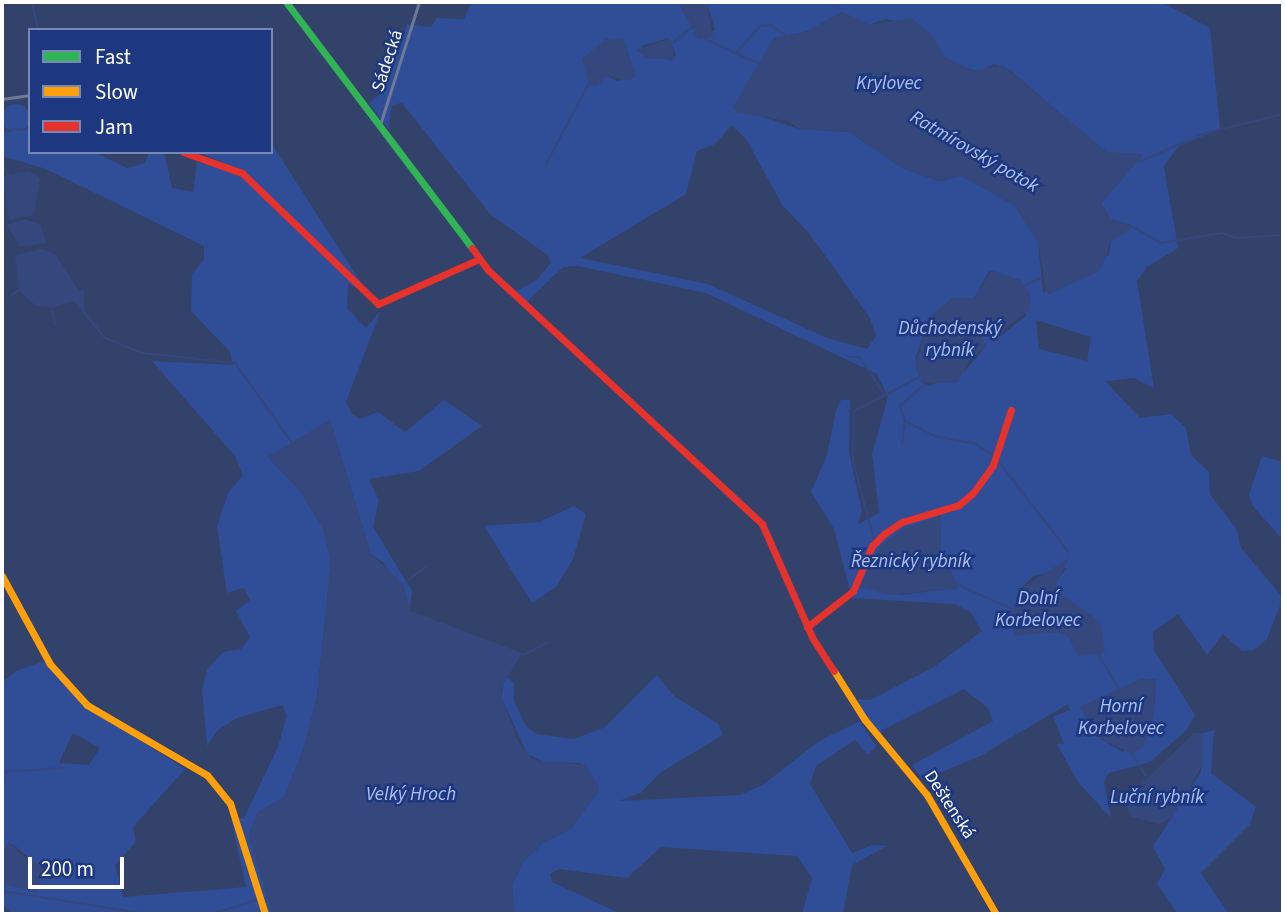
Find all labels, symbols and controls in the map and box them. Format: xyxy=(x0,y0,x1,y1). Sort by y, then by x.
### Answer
street label: Sádecká xyxy=(368,27,408,95)
legend xyxy=(28,28,273,154)
text: Fast xyxy=(95,42,131,72)
water label: Krylovec xyxy=(856,73,922,95)
text: Slow xyxy=(95,77,138,107)
water label: Ratmírovský potok xyxy=(906,106,1042,198)
text: Jam xyxy=(95,112,133,142)
water label: Důchodenský rybník xyxy=(898,318,1002,362)
water label: Řeznický rybník xyxy=(851,551,971,573)
water label: Dolní Korbelovec xyxy=(995,588,1081,632)
water label: Horní Korbelovec xyxy=(1078,696,1164,740)
street label: Deštenská xyxy=(919,767,979,843)
water label: Velký Hroch xyxy=(366,784,456,806)
water label: Luční rybník xyxy=(1110,787,1204,809)
scale bar xyxy=(32,842,128,886)
text: 200 m xyxy=(41,854,94,884)

